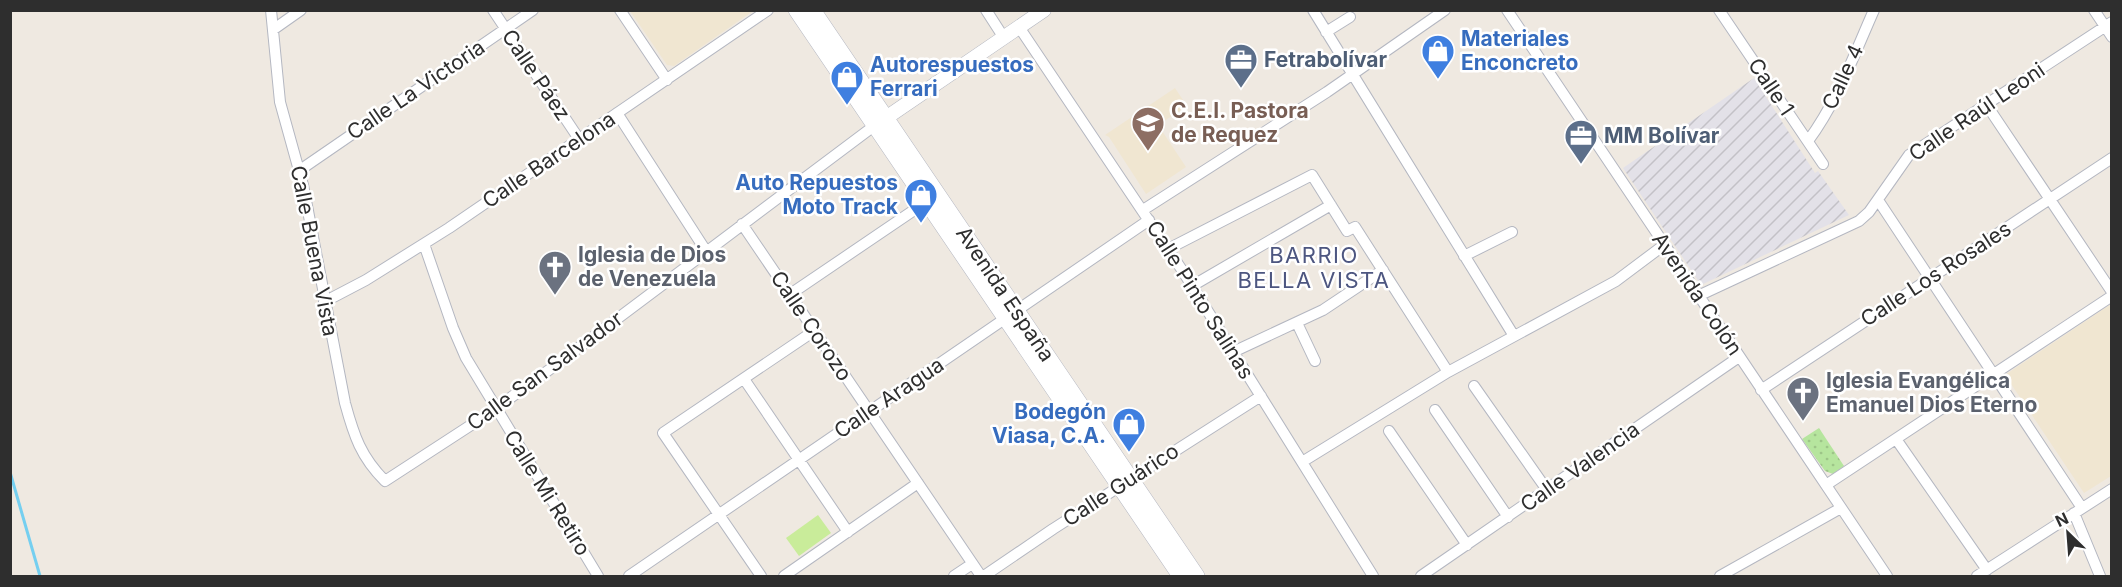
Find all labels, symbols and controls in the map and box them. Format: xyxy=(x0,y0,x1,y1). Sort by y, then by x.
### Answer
street label: Calle Páez xyxy=(497,25,576,125)
place label: Materiales Enconcreto xyxy=(1461,26,1579,75)
shop icon: Materiales Enconcreto xyxy=(1420,33,1456,80)
street label: Calle La Victoria xyxy=(342,34,489,145)
street label: Calle 4 xyxy=(1817,40,1868,113)
office icon: Fetrabolívar xyxy=(1223,42,1259,89)
place label: Fetrabolívar xyxy=(1264,47,1387,72)
place label: Autorespuestos Ferrari xyxy=(870,52,1034,101)
street label: Calle 1 xyxy=(1743,53,1800,120)
street label: Calle Raúl Leoni xyxy=(1904,57,2049,166)
shop icon: Autorespuestos Ferrari xyxy=(829,59,865,106)
place label: C.E.I. Pastora de Requez xyxy=(1171,98,1309,147)
school or university icon: C.E.I. Pastora de Requez xyxy=(1130,105,1166,152)
street label: Calle Barcelona xyxy=(478,106,620,213)
office icon: MM Bolívar xyxy=(1563,118,1599,165)
place label: MM Bolívar xyxy=(1604,123,1720,148)
street label: Calle Buena Vista xyxy=(286,163,343,338)
place label: Auto Repuestos Moto Track xyxy=(735,170,899,219)
shop icon: Auto Repuestos Moto Track xyxy=(903,177,939,224)
street label: Calle Pinto Salinas xyxy=(1142,216,1259,384)
street label: Calle Los Rosales xyxy=(1856,216,2016,331)
street label: Avenida España xyxy=(951,221,1060,366)
street label: Avenida Colón xyxy=(1647,228,1748,360)
place label: Iglesia de Dios de Venezuela xyxy=(578,242,726,291)
district label: BARRIO BELLA VISTA xyxy=(1237,242,1391,293)
church icon: Iglesia de Dios de Venezuela xyxy=(537,249,573,296)
street label: Calle Corozo xyxy=(766,266,857,385)
street label: Calle San Salvador xyxy=(462,306,627,435)
street label: Calle Aragua xyxy=(829,352,948,443)
place label: Iglesia Evangélica Emanuel Dios Eterno xyxy=(1826,368,2037,417)
church icon: Iglesia Evangélica Emanuel Dios Eterno xyxy=(1785,375,1821,422)
place label: Bodegón Viasa, C.A. xyxy=(992,399,1106,448)
shop icon: Bodegón Viasa, C.A. xyxy=(1111,406,1147,453)
street label: Calle Valencia xyxy=(1515,416,1644,517)
street label: Calle Mi Retiro xyxy=(499,425,596,560)
street label: Calle Guárico xyxy=(1058,438,1183,531)
north arrow xyxy=(2038,503,2098,563)
text: N xyxy=(2052,508,2071,531)

